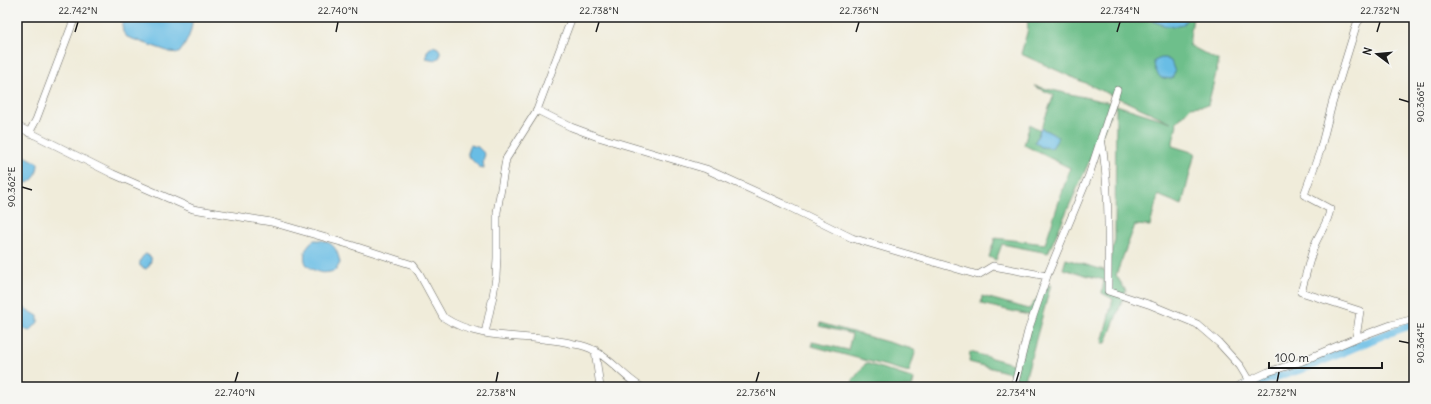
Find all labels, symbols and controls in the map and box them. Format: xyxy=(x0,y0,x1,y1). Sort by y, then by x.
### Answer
text: 22.742°N xyxy=(58,4,98,17)
text: 22.740°N xyxy=(318,4,358,17)
text: 22.738°N xyxy=(579,4,619,17)
text: 22.736°N xyxy=(839,4,879,17)
text: 22.734°N xyxy=(1100,4,1140,17)
text: 22.732°N xyxy=(1360,4,1400,17)
north arrow xyxy=(1357,34,1397,74)
text: N xyxy=(1360,46,1375,57)
text: 90.366°E xyxy=(1414,81,1427,122)
text: 90.362°E xyxy=(5,167,18,207)
text: 90.364°E xyxy=(1414,322,1427,363)
scale bar xyxy=(1269,344,1382,370)
text: 100 m xyxy=(1275,350,1309,365)
text: 22.740°N xyxy=(215,386,255,399)
text: 22.738°N xyxy=(476,386,516,399)
text: 22.736°N xyxy=(736,386,776,399)
text: 22.734°N xyxy=(996,386,1036,399)
text: 22.732°N xyxy=(1257,386,1297,399)

